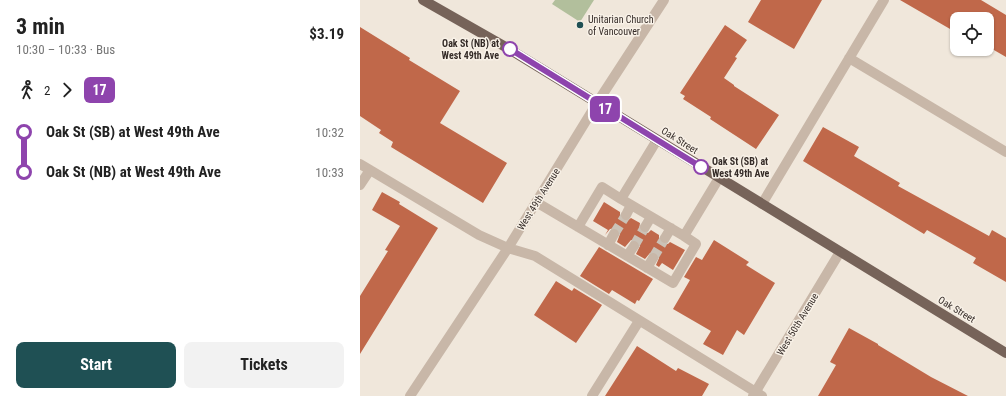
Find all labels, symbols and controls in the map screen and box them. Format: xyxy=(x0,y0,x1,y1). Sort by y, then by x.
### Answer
map controls xyxy=(950,12,994,56)
button: locate xyxy=(950,12,994,56)
text: 3 min xyxy=(16,14,65,39)
place label: Unitarian Church of Vancouver xyxy=(588,14,654,37)
marker: Unitarian Church of Vancouver xyxy=(575,20,585,30)
text: $3.19 xyxy=(309,25,344,43)
place label: Oak St (NB) at West 49th Ave xyxy=(442,38,499,61)
marker: Oak St (NB) at West 49th Ave xyxy=(502,41,518,57)
text: 10:30 – 10:33 · Bus xyxy=(16,42,115,57)
icon: walk xyxy=(16,79,38,101)
icon: forward xyxy=(56,79,78,101)
text: 17 xyxy=(92,82,107,98)
text: 2 xyxy=(44,83,50,98)
line badge: 17 xyxy=(587,96,623,122)
text: 17 xyxy=(598,101,612,117)
text: Oak St (SB) at West 49th Ave xyxy=(46,123,220,141)
text: 10:32 xyxy=(315,125,344,140)
street label: Oak Street xyxy=(659,125,700,156)
place label: Oak St (SB) at West 49th Ave xyxy=(712,156,770,179)
marker: Oak St (SB) at West 49th Ave xyxy=(693,159,709,175)
text: Oak St (NB) at West 49th Ave xyxy=(46,163,221,181)
text: 10:33 xyxy=(315,165,344,180)
street label: West 49th Avenue xyxy=(515,166,562,232)
street label: West 50th Avenue xyxy=(775,291,821,357)
street label: Oak Street xyxy=(936,294,977,325)
button: Start xyxy=(16,342,176,388)
button: Tickets xyxy=(184,342,344,388)

